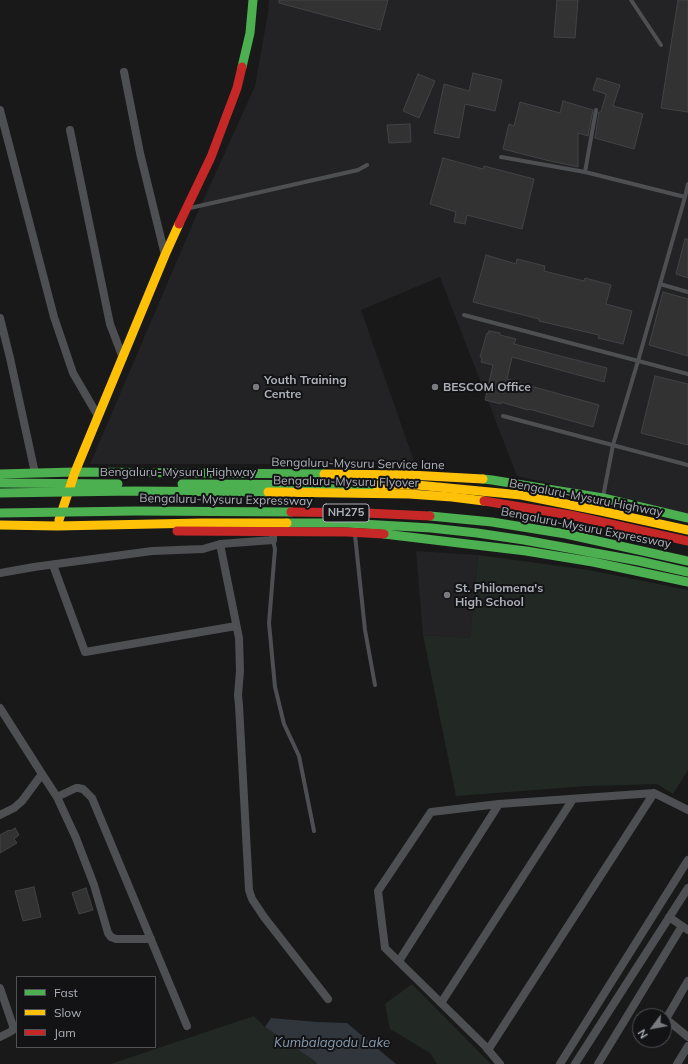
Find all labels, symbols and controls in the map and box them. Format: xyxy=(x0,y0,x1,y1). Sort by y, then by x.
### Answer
place label: Youth Training Centre xyxy=(264,373,347,401)
place label: BESCOM Office xyxy=(443,380,531,394)
marker: Youth Training Centre xyxy=(251,382,261,392)
marker: BESCOM Office xyxy=(430,382,440,392)
street label: Bengaluru-Mysuru Service lane xyxy=(271,455,445,473)
street label: Bengaluru-Mysuru Highway xyxy=(100,465,256,479)
street label: Bengaluru-Mysuru Flyover xyxy=(273,474,419,490)
street label: Bengaluru-Mysuru Highway xyxy=(508,476,664,520)
street label: Bengaluru-Mysuru Expressway xyxy=(139,491,313,509)
road number: NH275 xyxy=(323,504,369,522)
street label: Bengaluru-Mysuru Expressway xyxy=(500,504,672,552)
place label: St. Philomena's High School xyxy=(455,581,543,609)
marker: St. Philomena's High School xyxy=(442,590,452,600)
legend xyxy=(16,976,156,1048)
text: Fast xyxy=(54,985,78,1000)
text: Slow xyxy=(54,1005,82,1020)
north arrow xyxy=(632,1008,672,1048)
text: Jam xyxy=(54,1025,76,1040)
text: N xyxy=(635,1027,651,1041)
water label: Kumbalagodu Lake xyxy=(274,1035,390,1051)

